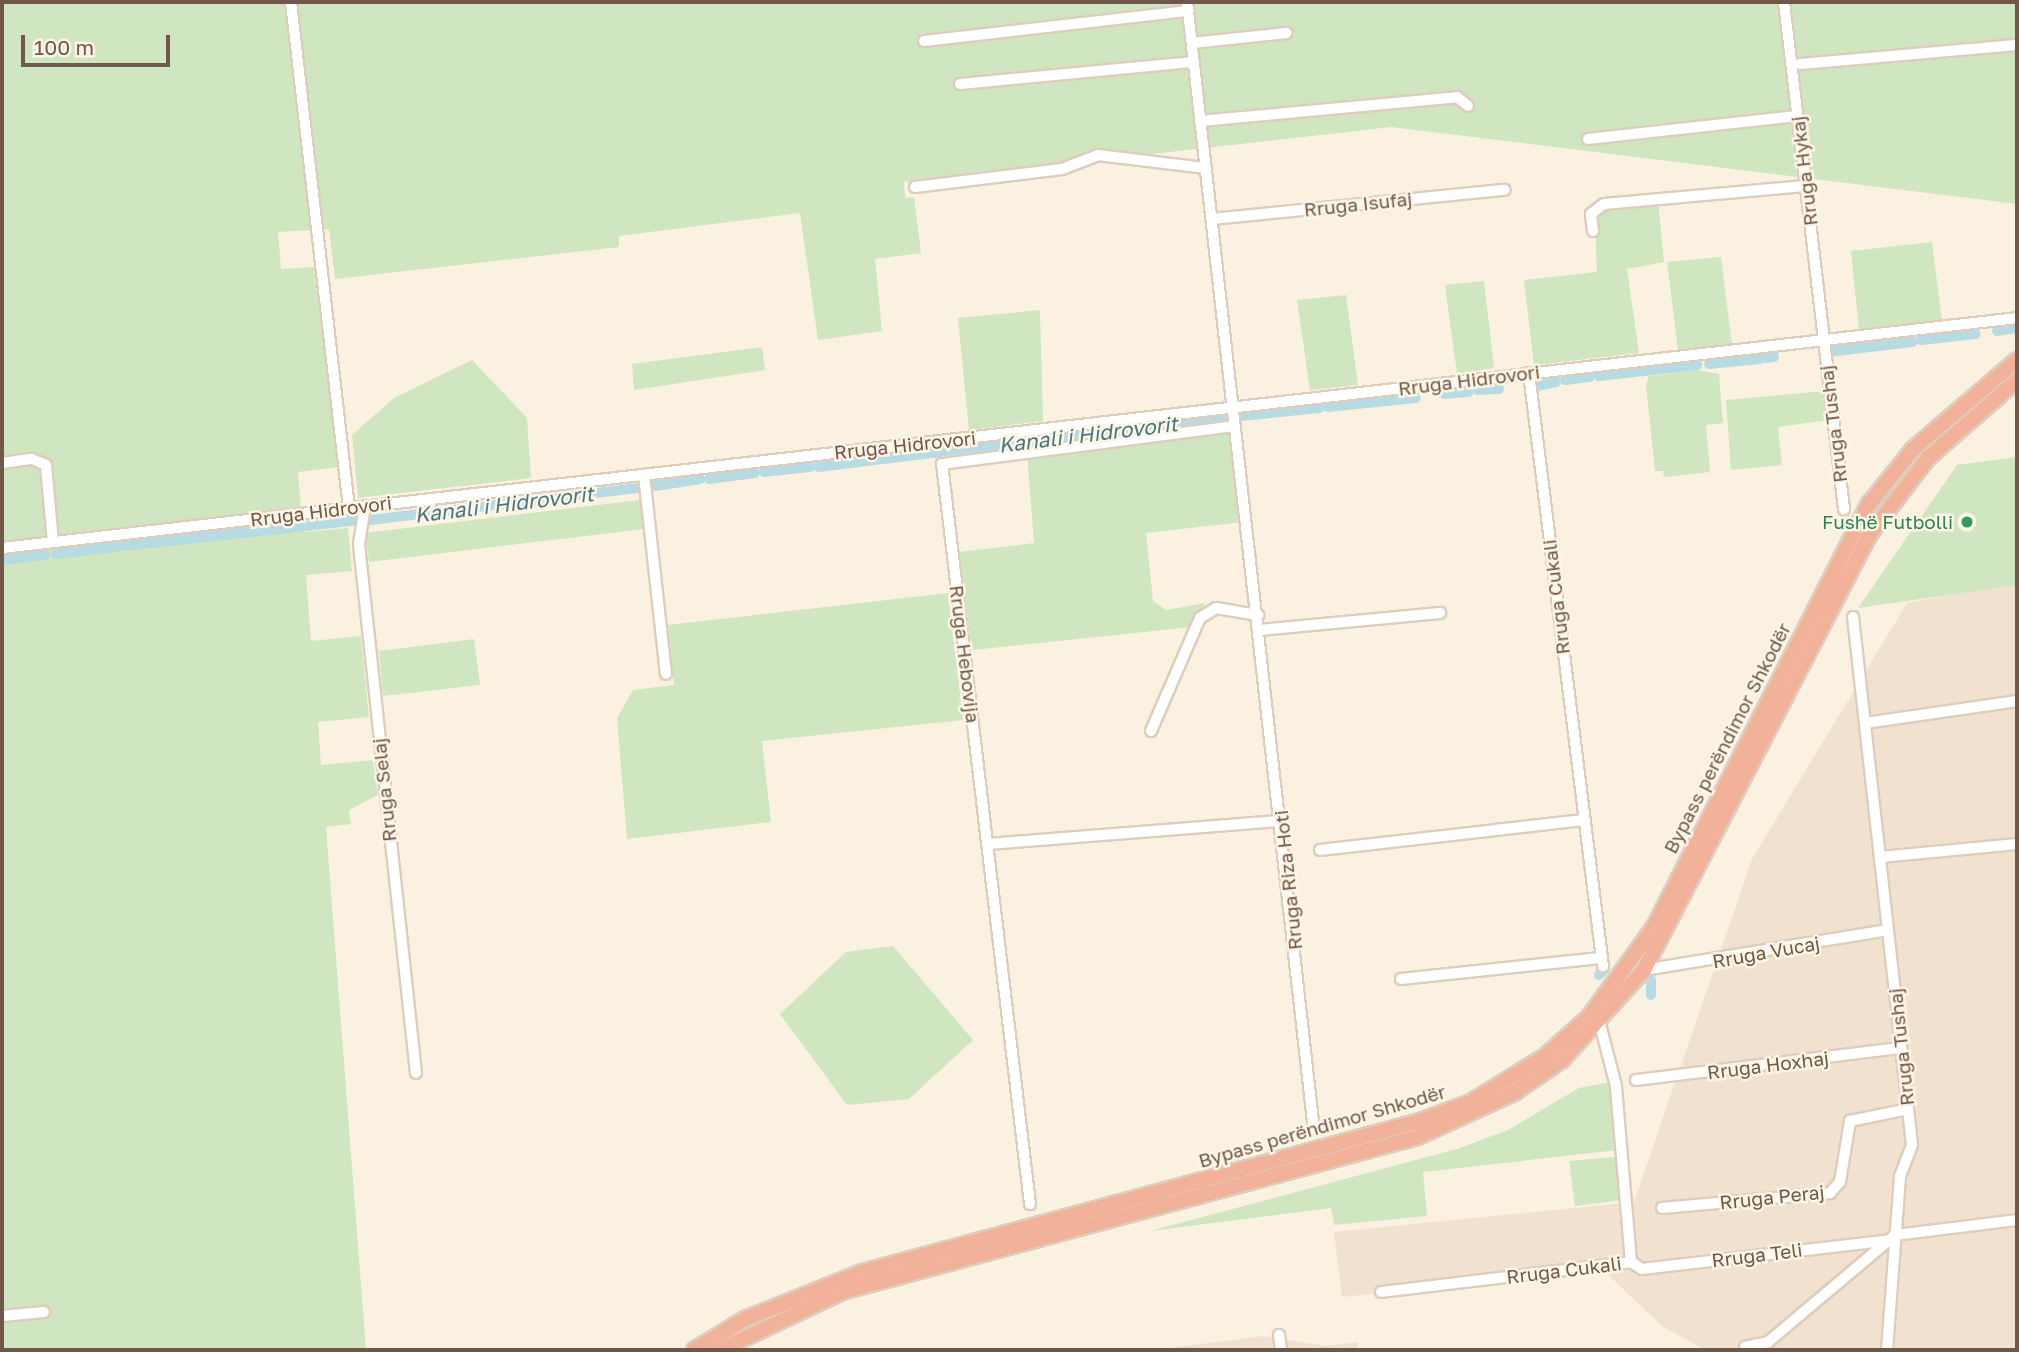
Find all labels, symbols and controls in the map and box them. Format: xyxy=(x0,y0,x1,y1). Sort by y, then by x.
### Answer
scale bar xyxy=(24,21,173,65)
text: 100 m xyxy=(34,34,94,60)
street label: Rruga Hykaj xyxy=(1786,115,1822,227)
street label: Rruga Isufaj xyxy=(1303,187,1413,221)
street label: Rruga Hidrovori xyxy=(1397,360,1541,400)
street label: Rruga Tushaj xyxy=(1814,364,1852,484)
water label: Kanali i Hidrovorit xyxy=(997,411,1179,457)
street label: Rruga Hidrovori xyxy=(833,426,977,464)
water label: Kanali i Hidrovorit xyxy=(413,481,595,527)
street label: Rruga Hidrovori xyxy=(249,491,393,531)
place label: Fushë Futbolli xyxy=(1822,511,1953,533)
marker: Fushë Futbolli xyxy=(1959,514,1975,530)
street label: Rruga Cukali xyxy=(1538,538,1574,656)
street label: Rruga Hebovija xyxy=(945,584,985,724)
street label: Bypass perëndimor Shkodër xyxy=(1659,619,1795,857)
street label: Rruga Selaj xyxy=(367,737,401,843)
street label: Rruga Riza Hoti xyxy=(1269,809,1307,951)
street label: Rruga Vucaj xyxy=(1711,931,1821,973)
street label: Rruga Tushaj xyxy=(1883,987,1919,1107)
street label: Rruga Hoxhaj xyxy=(1706,1046,1830,1084)
street label: Bypass perëndimor Shkodër xyxy=(1196,1080,1448,1172)
street label: Rruga Peraj xyxy=(1718,1180,1826,1214)
street label: Rruga Teli xyxy=(1710,1238,1804,1272)
street label: Rruga Cukali xyxy=(1505,1252,1623,1288)

